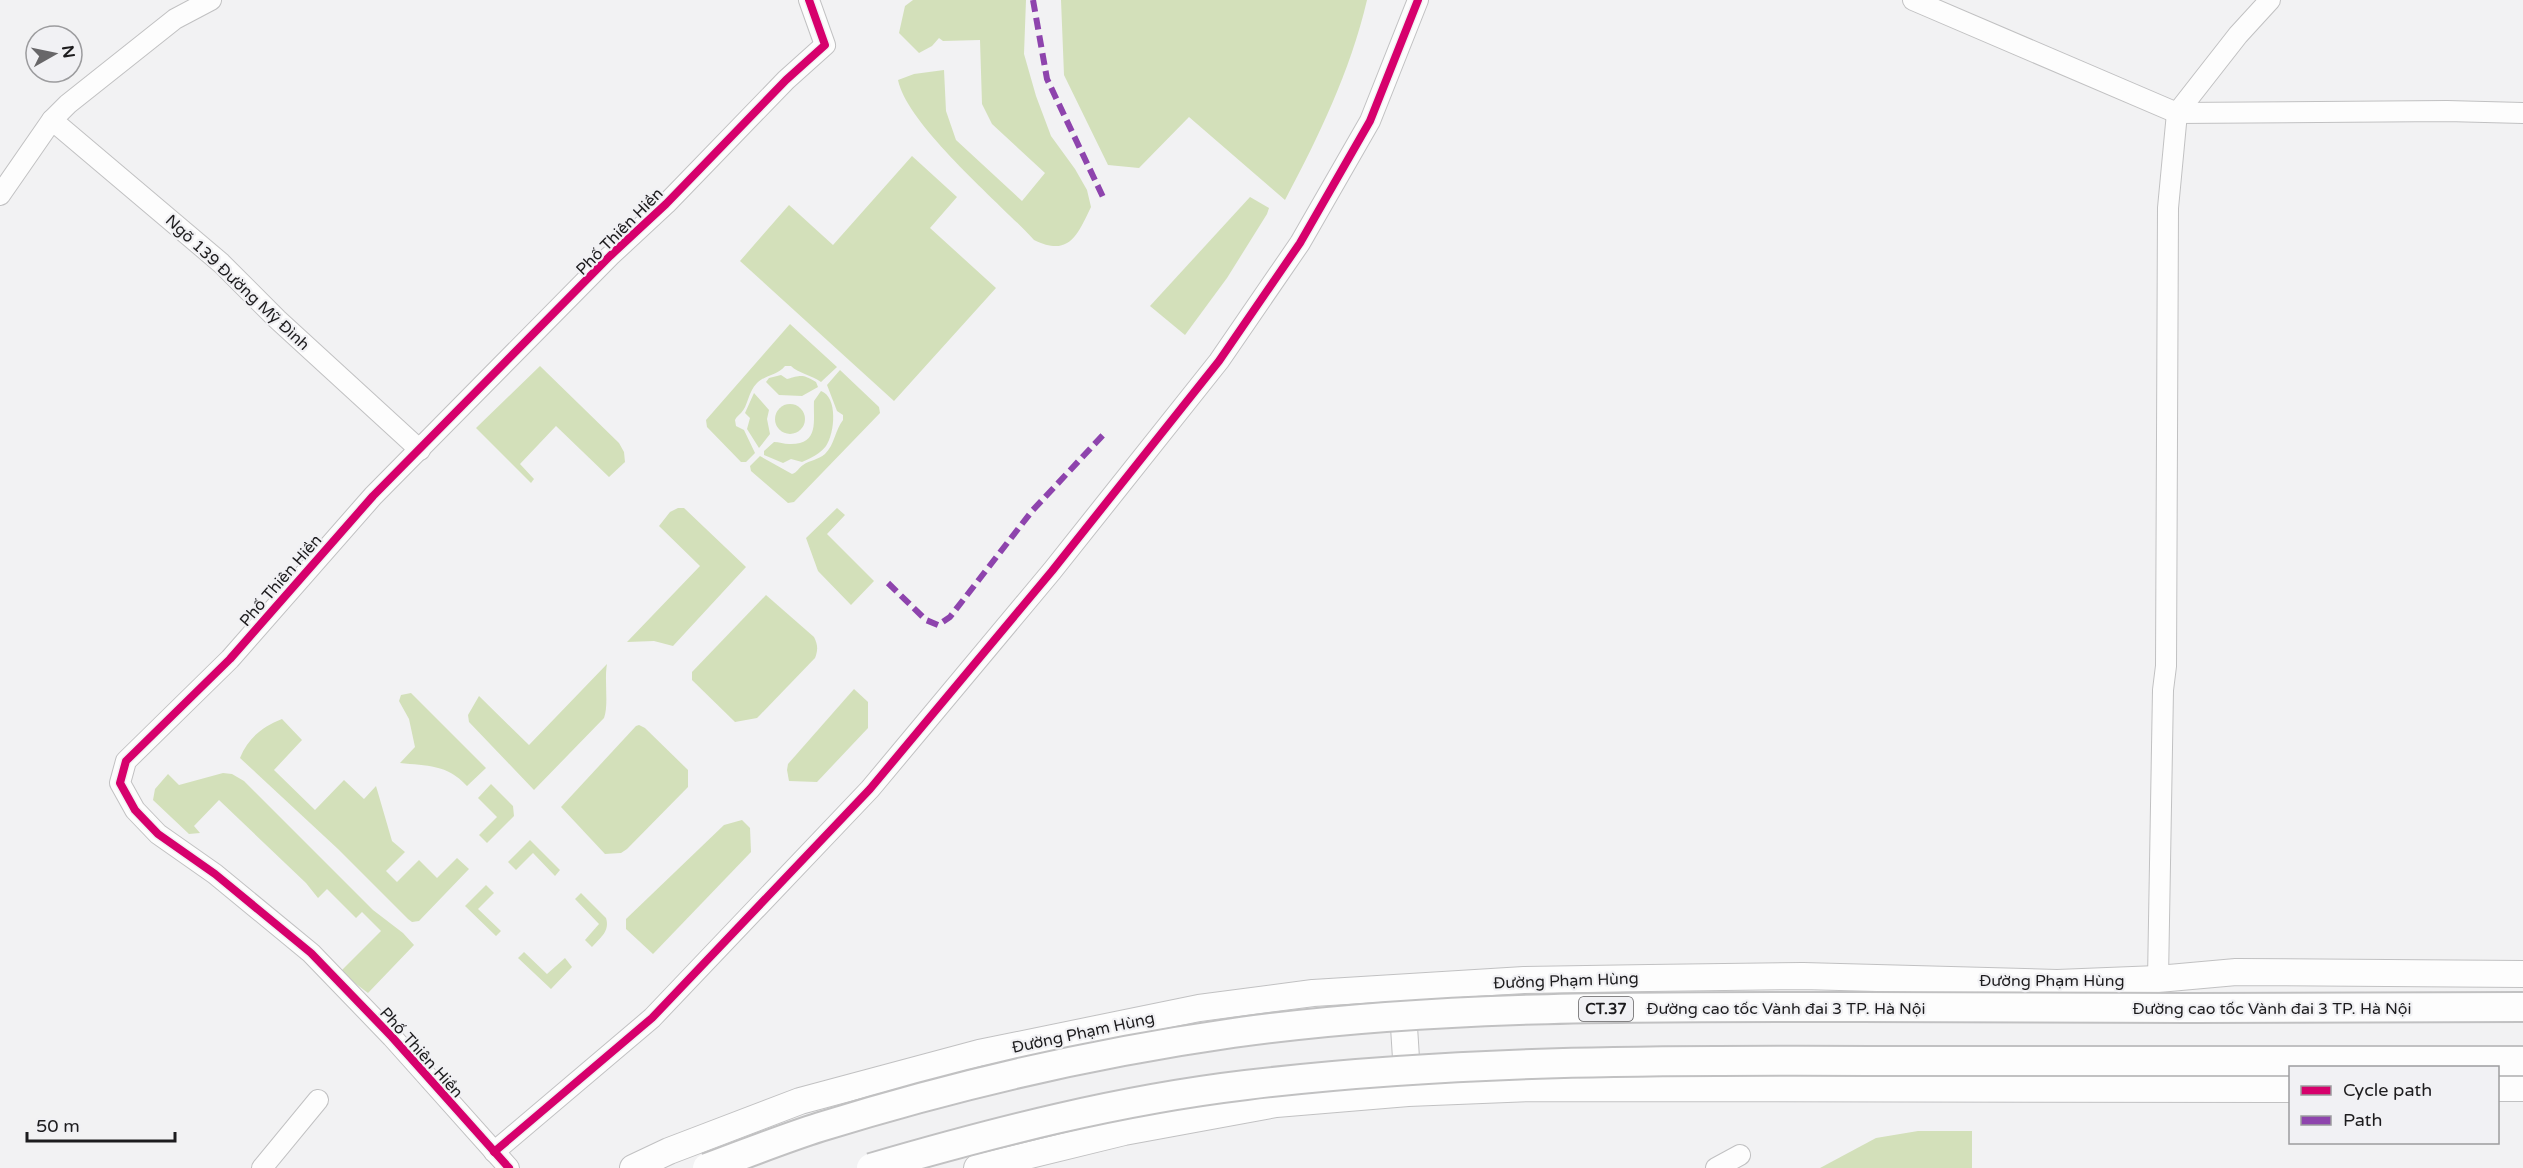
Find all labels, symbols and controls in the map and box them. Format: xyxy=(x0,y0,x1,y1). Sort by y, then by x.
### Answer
north arrow xyxy=(24,24,84,84)
text: N xyxy=(57,44,79,60)
street label: Phố Thiên Hiền xyxy=(572,184,668,280)
street label: Ngõ 139 Đường Mỹ Đình xyxy=(161,211,314,355)
street label: Phố Thiên Hiền xyxy=(235,531,326,631)
street label: Đường Phạm Hùng xyxy=(1493,968,1639,994)
street label: Đường Phạm Hùng xyxy=(1979,971,2125,991)
road number: CT.37 xyxy=(1579,997,1633,1021)
street label: Đường cao tốc Vành đai 3 TP. Hà Nội xyxy=(1647,999,1925,1019)
street label: Đường cao tốc Vành đai 3 TP. Hà Nội xyxy=(2133,999,2411,1019)
street label: Phố Thiên Hiền xyxy=(375,1003,467,1102)
street label: Đường Phạm Hùng xyxy=(1010,1008,1156,1058)
legend xyxy=(2289,1066,2499,1144)
text: Cycle path xyxy=(2343,1079,2432,1101)
scale bar xyxy=(27,1105,176,1143)
text: Path xyxy=(2343,1109,2382,1131)
text: 50 m xyxy=(36,1115,80,1137)

